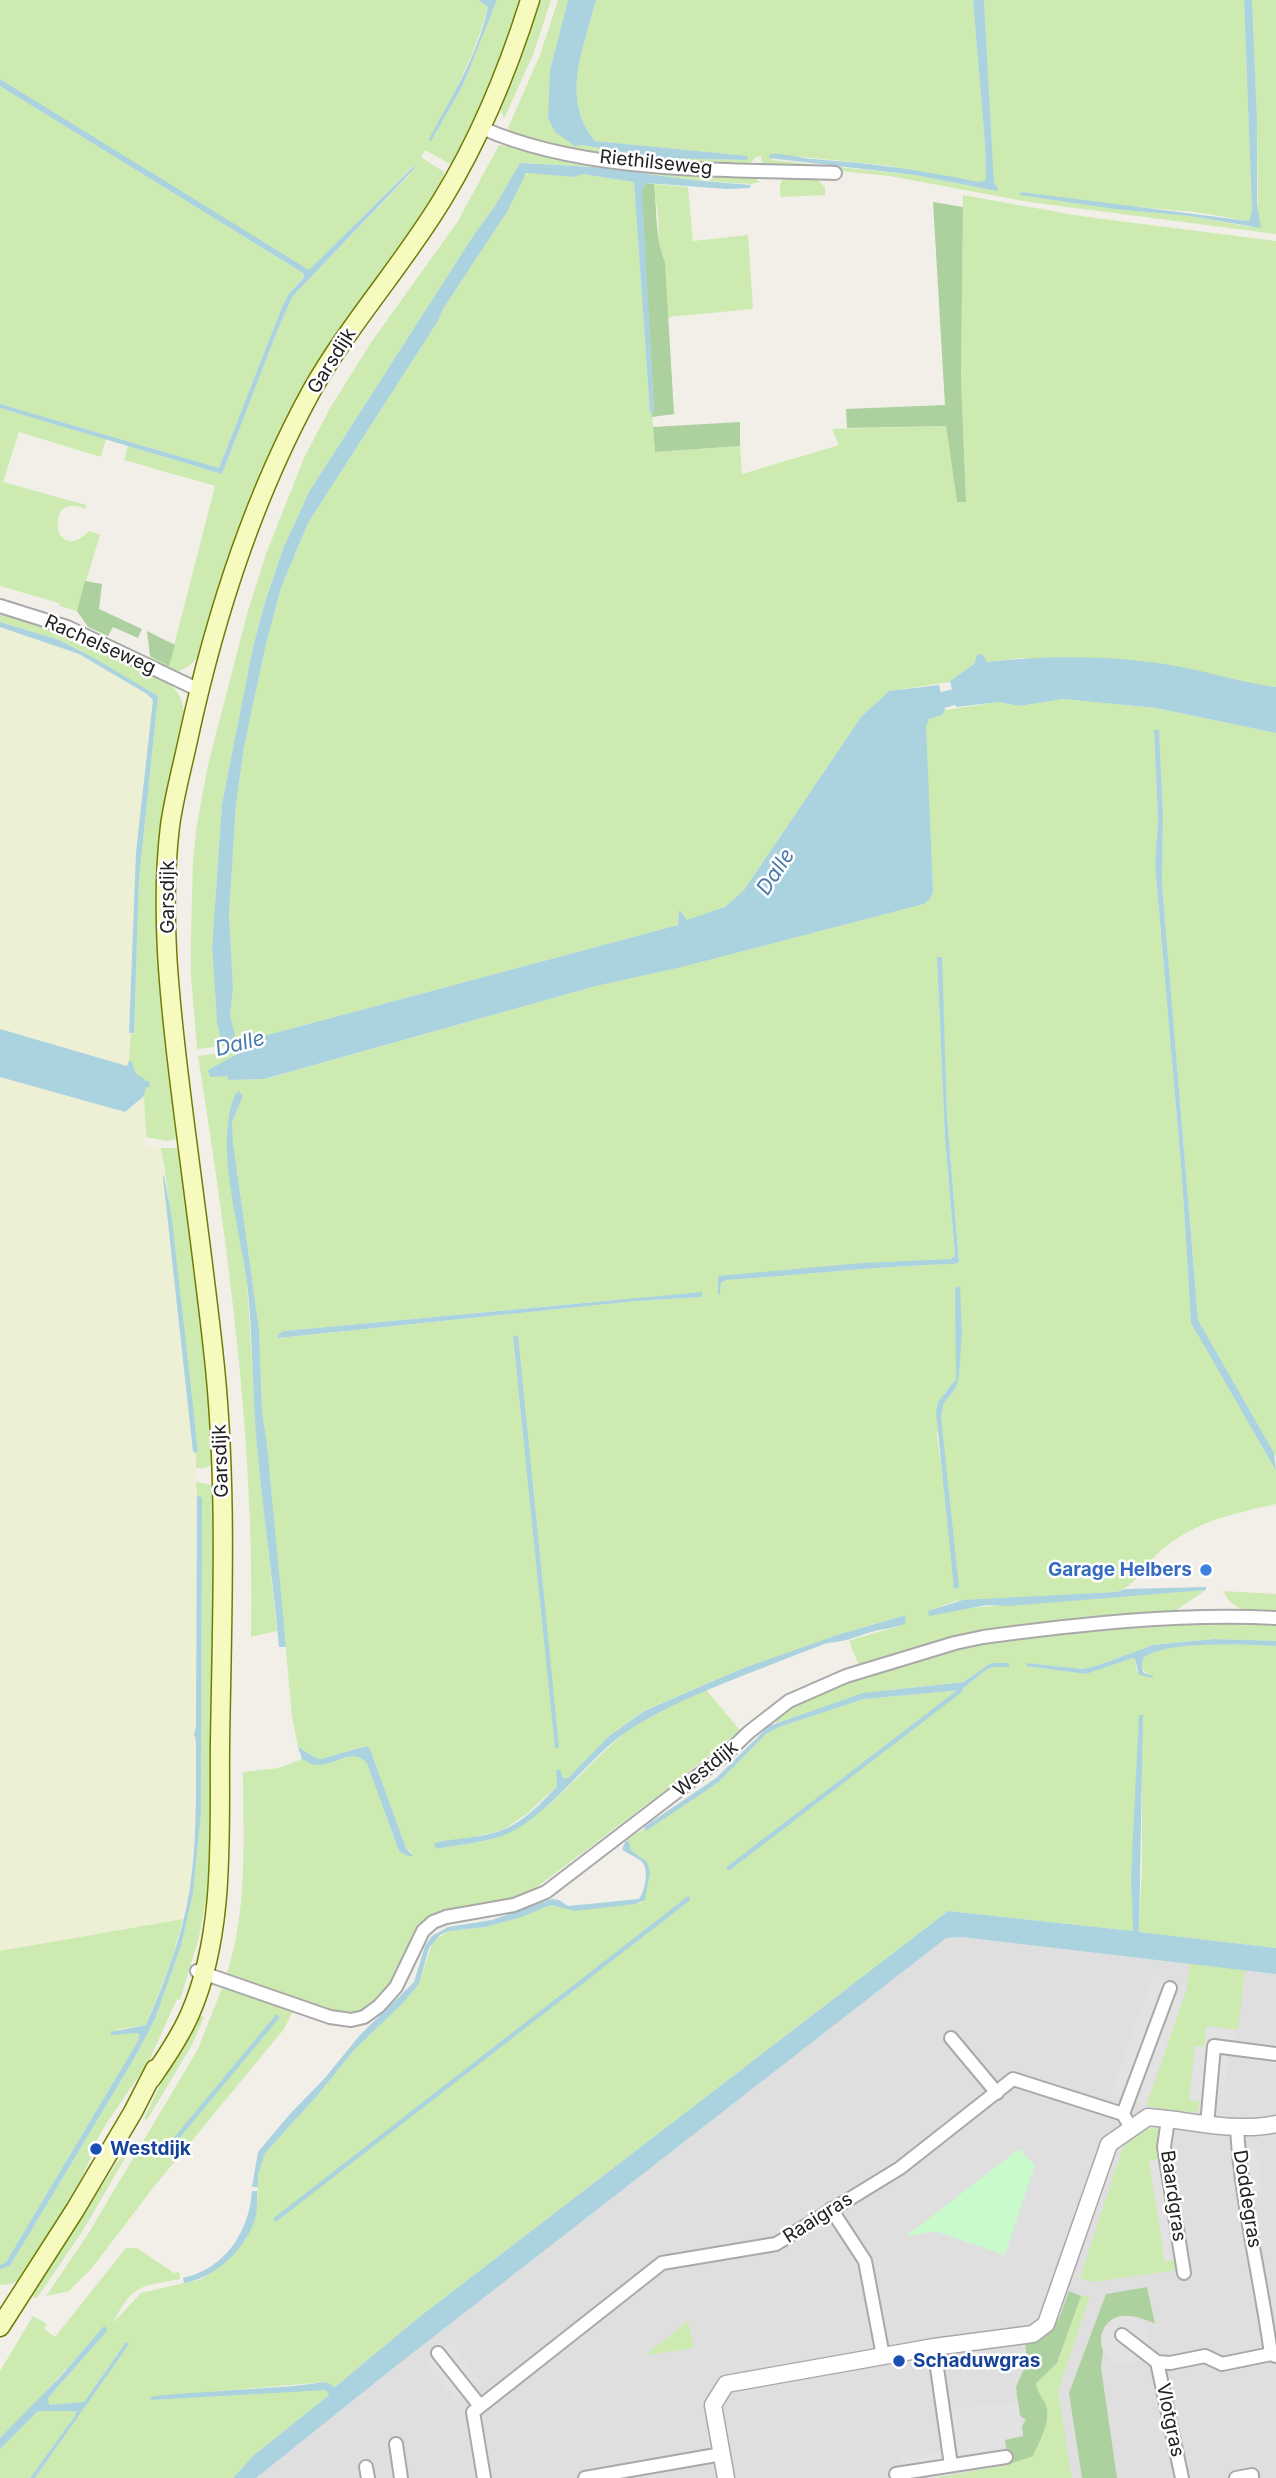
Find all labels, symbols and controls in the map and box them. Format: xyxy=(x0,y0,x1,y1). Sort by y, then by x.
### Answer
street label: Riethilseweg xyxy=(598,146,714,180)
street label: Garsdijk xyxy=(303,324,361,398)
street label: Rachelseweg xyxy=(41,610,159,680)
water label: Dalle xyxy=(752,844,800,900)
street label: Garsdijk xyxy=(157,860,179,934)
water label: Dalle xyxy=(213,1026,267,1062)
street label: Garsdijk xyxy=(208,1424,234,1498)
place label: Garage Helbers xyxy=(1048,1559,1192,1581)
marker: Garage Helbers xyxy=(1198,1562,1214,1578)
street label: Westdijk xyxy=(669,1736,743,1802)
place label: Westdijk xyxy=(110,2138,191,2160)
marker: Westdijk xyxy=(88,2141,104,2157)
street label: Doddegras xyxy=(1228,2148,1266,2250)
street label: Baardgras xyxy=(1155,2149,1191,2243)
street label: Raaigras xyxy=(779,2188,857,2248)
place label: Schaduwgras xyxy=(913,2350,1040,2372)
marker: Schaduwgras xyxy=(891,2353,907,2369)
street label: Vlotgras xyxy=(1151,2381,1189,2459)

